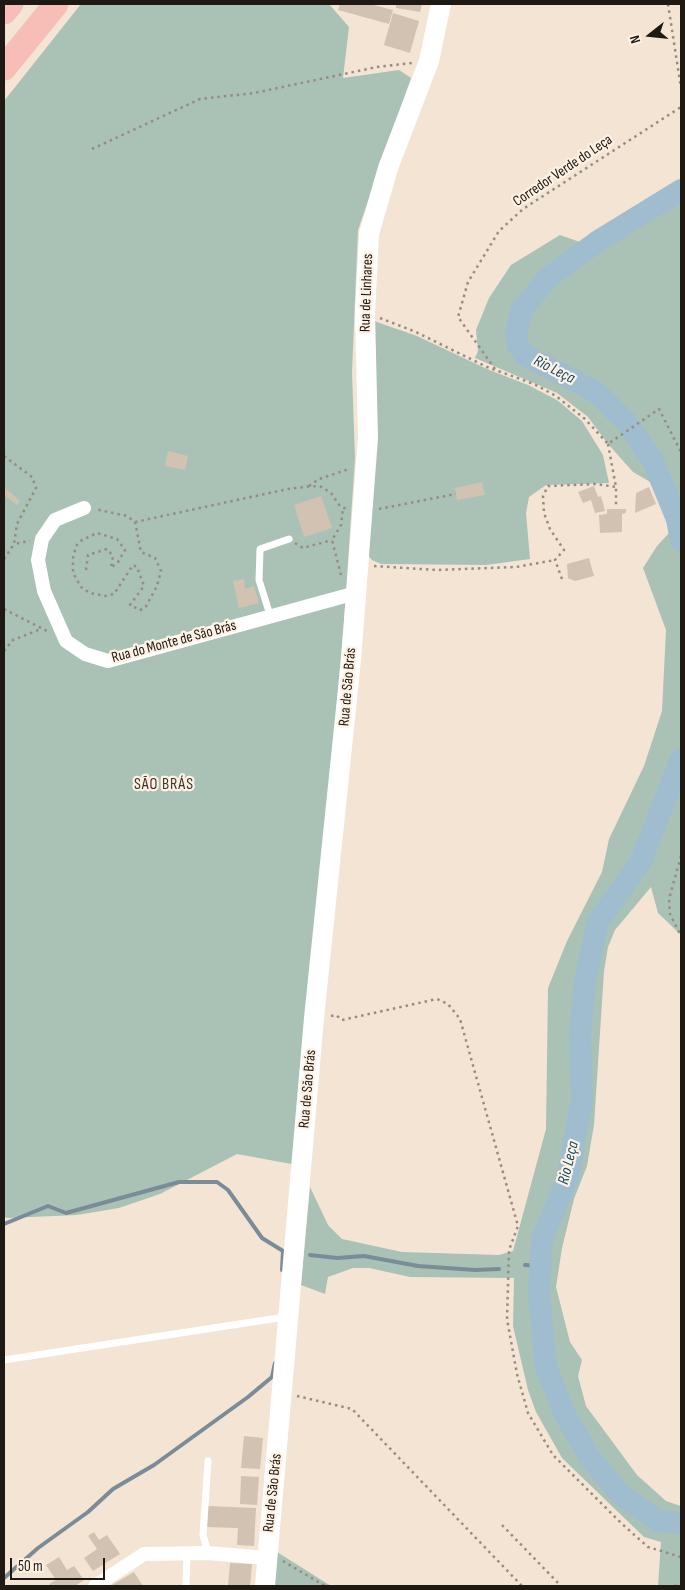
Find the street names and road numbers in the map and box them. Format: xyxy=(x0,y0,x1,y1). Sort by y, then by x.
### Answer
street label: Corredor Verde do Leça xyxy=(510,131,616,211)
street label: Rua de Linhares xyxy=(357,253,377,333)
street label: Rua do Monte de São Brás xyxy=(110,617,238,667)
street label: Rua de São Brás xyxy=(336,647,360,727)
street label: Rua de São Brás xyxy=(296,1049,320,1129)
street label: Rua de São Brás xyxy=(260,1453,286,1533)

